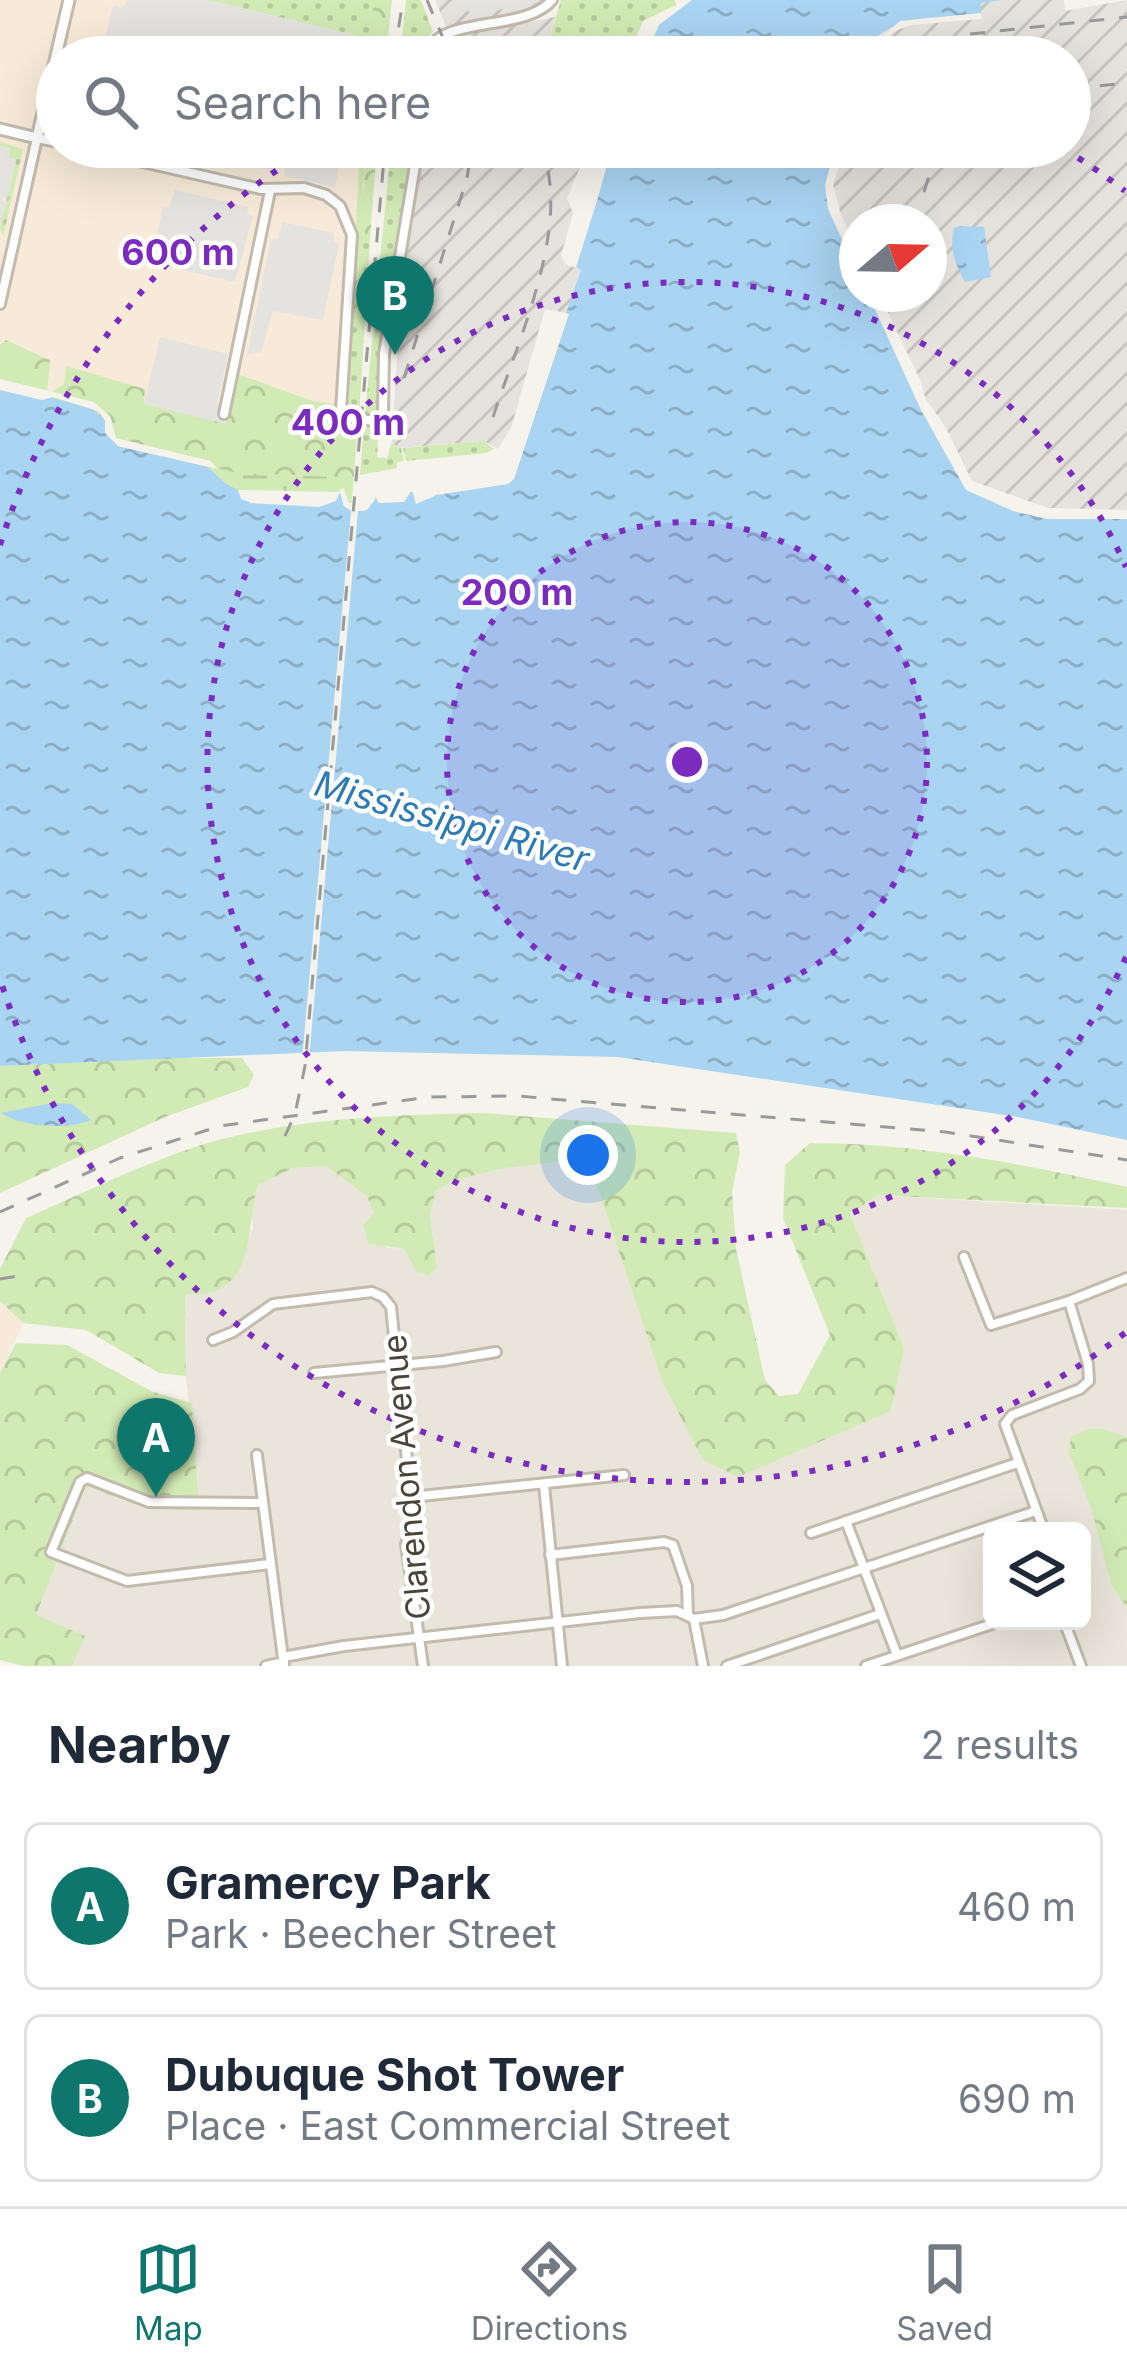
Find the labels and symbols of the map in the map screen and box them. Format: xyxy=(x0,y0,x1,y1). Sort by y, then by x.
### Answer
north arrow xyxy=(839,204,947,312)
text: 600 m xyxy=(121,230,235,274)
pin: B xyxy=(356,256,434,355)
text: 400 m xyxy=(291,400,405,444)
text: 200 m xyxy=(461,570,573,614)
centre of rings xyxy=(666,741,708,783)
water label: Mississippi River xyxy=(310,761,596,882)
your location xyxy=(558,1125,618,1185)
street label: Clarendon Avenue xyxy=(374,1333,438,1621)
pin: A xyxy=(117,1398,195,1497)

